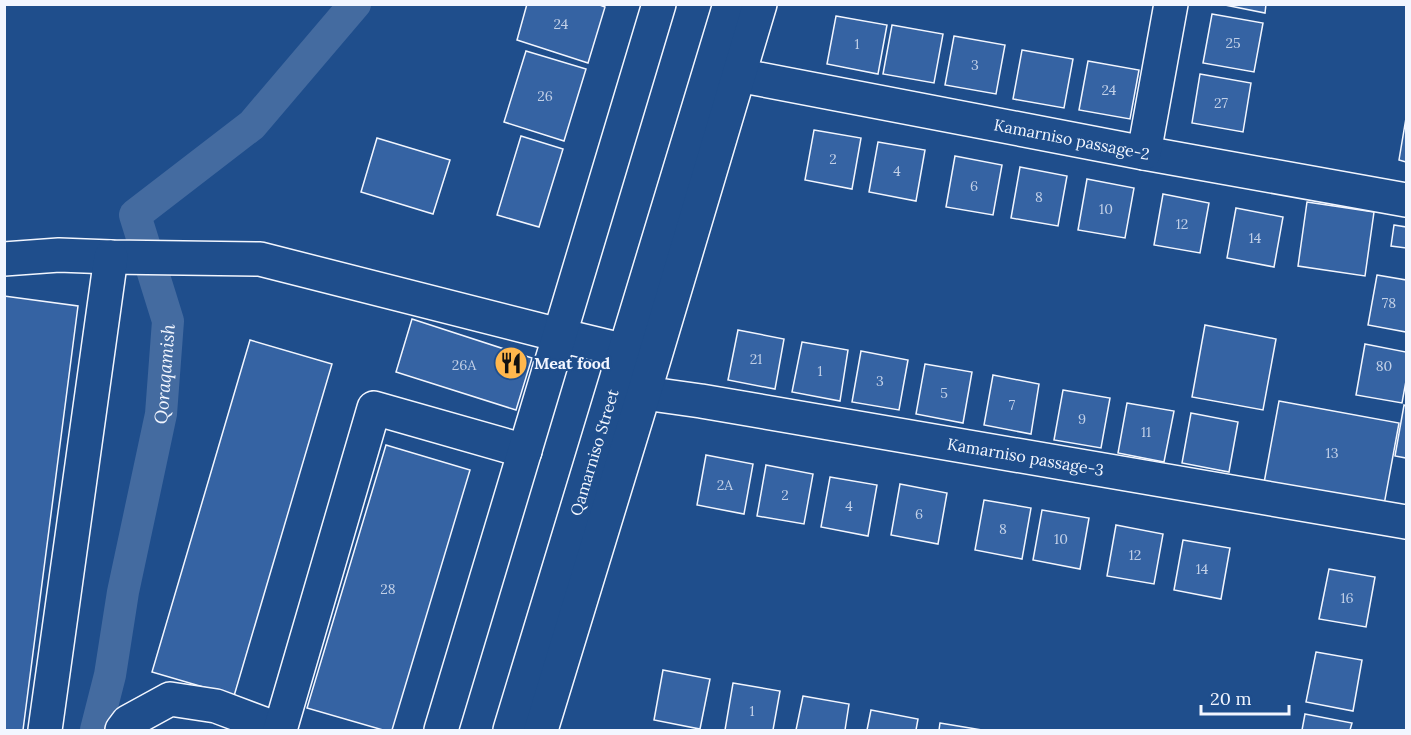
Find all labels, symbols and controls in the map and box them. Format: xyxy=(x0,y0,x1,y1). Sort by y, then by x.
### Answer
house number: 24 xyxy=(554,15,569,33)
house number: 25 xyxy=(1225,34,1241,52)
house number: 1 xyxy=(854,35,860,53)
house number: 3 xyxy=(971,56,979,74)
house number: 24 xyxy=(1102,81,1117,99)
house number: 26 xyxy=(537,87,553,105)
house number: 27 xyxy=(1214,94,1229,112)
street label: Kamarniso passage-2 xyxy=(992,114,1151,164)
house number: 2 xyxy=(829,150,837,168)
house number: 4 xyxy=(893,162,901,180)
house number: 6 xyxy=(970,177,978,195)
house number: 8 xyxy=(1035,188,1043,206)
house number: 10 xyxy=(1099,200,1113,218)
house number: 12 xyxy=(1176,215,1188,233)
house number: 14 xyxy=(1249,229,1262,247)
house number: 78 xyxy=(1382,294,1396,312)
water label: Qoraqamish xyxy=(148,322,179,426)
restaurant icon: Meat food xyxy=(493,345,529,381)
house number: 21 xyxy=(750,350,762,368)
place label: Meat food xyxy=(534,353,611,373)
house number: 26A xyxy=(452,356,476,374)
house number: 80 xyxy=(1376,357,1392,375)
house number: 1 xyxy=(817,362,823,380)
house number: 3 xyxy=(876,372,884,390)
house number: 5 xyxy=(940,384,948,402)
street label: Qamarniso Street xyxy=(566,386,623,518)
house number: 7 xyxy=(1009,396,1016,414)
house number: 9 xyxy=(1078,410,1086,428)
house number: 11 xyxy=(1141,423,1151,441)
street label: Kamarniso passage-3 xyxy=(946,433,1106,480)
house number: 13 xyxy=(1326,444,1339,462)
house number: 2A xyxy=(717,476,733,494)
house number: 2 xyxy=(781,486,789,504)
house number: 4 xyxy=(845,497,853,515)
house number: 6 xyxy=(915,505,923,523)
house number: 8 xyxy=(999,520,1007,538)
house number: 10 xyxy=(1054,530,1068,548)
house number: 12 xyxy=(1129,546,1141,564)
house number: 14 xyxy=(1196,560,1209,578)
house number: 28 xyxy=(380,580,396,598)
house number: 16 xyxy=(1340,589,1354,607)
scale bar xyxy=(1201,678,1290,716)
text: 20 m xyxy=(1210,687,1252,710)
house number: 1 xyxy=(749,702,755,720)

